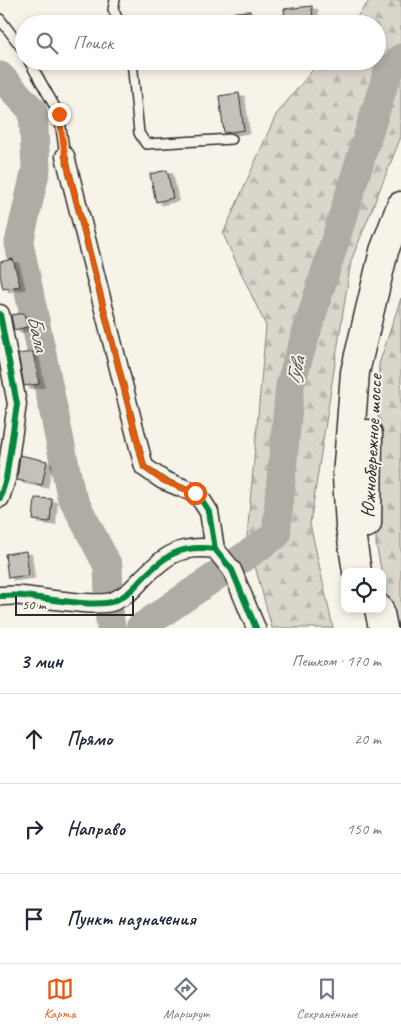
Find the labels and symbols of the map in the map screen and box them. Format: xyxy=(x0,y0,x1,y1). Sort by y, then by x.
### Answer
route end xyxy=(48,103,71,126)
water label: Бала xyxy=(22,313,55,356)
water label: Гува xyxy=(279,351,312,386)
street label: Южнобережное шоссе xyxy=(355,372,388,518)
route start xyxy=(184,482,207,505)
scale bar xyxy=(15,593,134,616)

